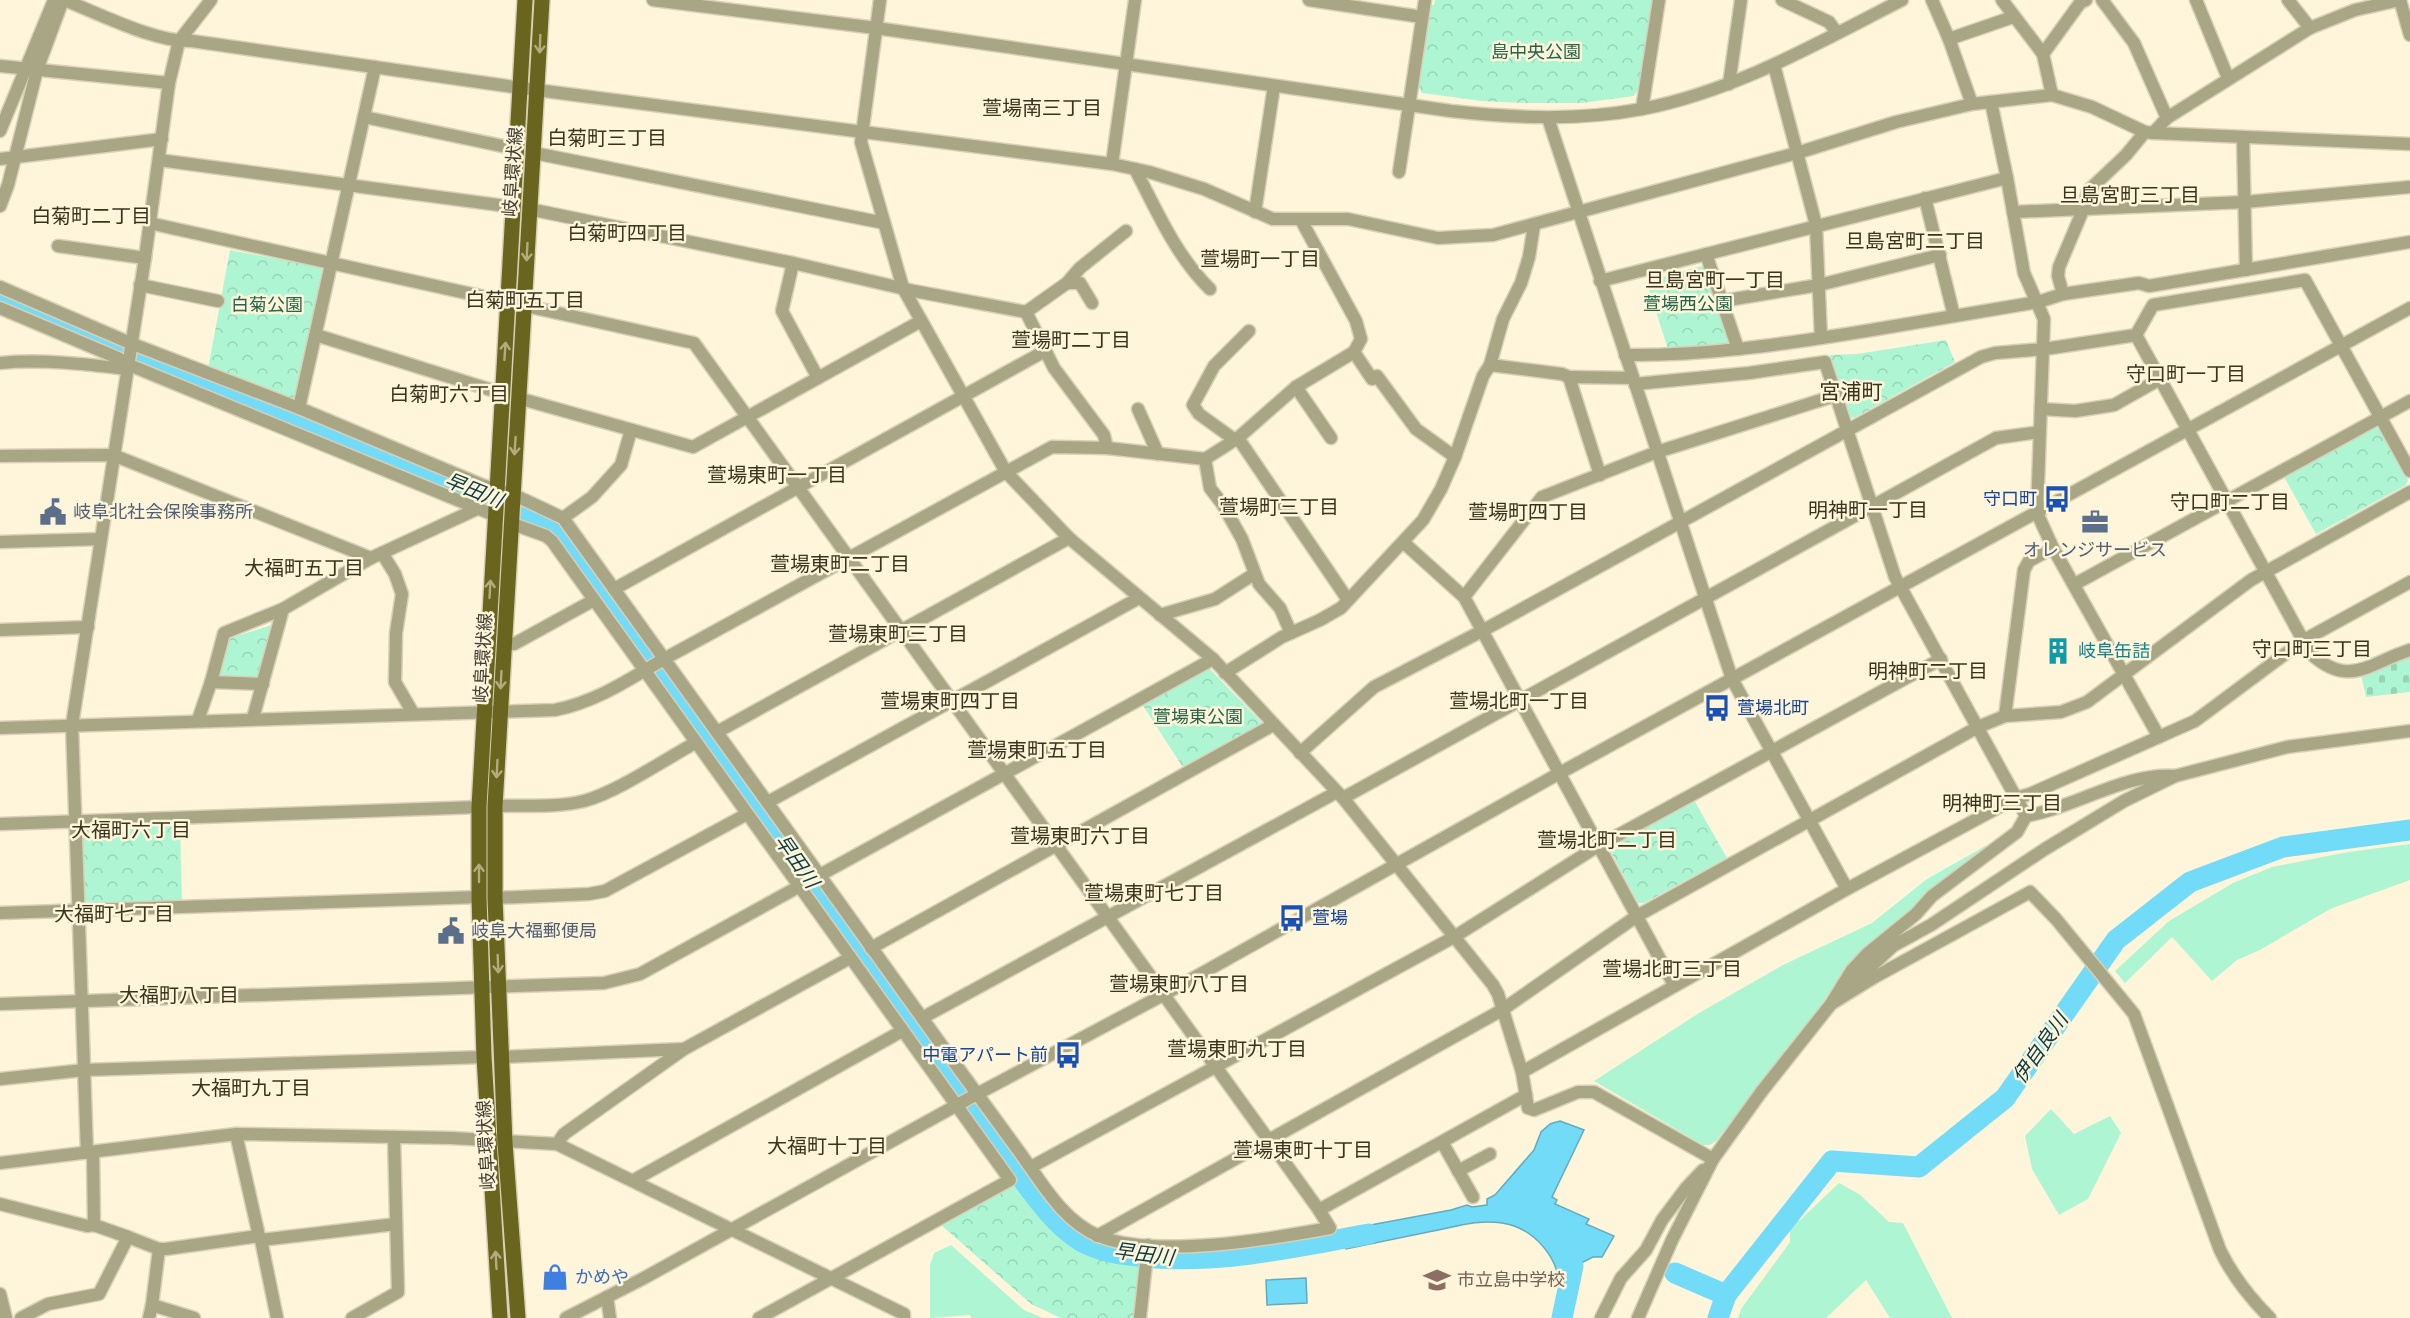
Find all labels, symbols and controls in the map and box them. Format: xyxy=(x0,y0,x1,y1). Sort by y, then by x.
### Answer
one-way arrow xyxy=(534,34,546,54)
park label: 島中央公園 xyxy=(1491,40,1581,62)
district label: 萱場南三丁目 xyxy=(982,95,1102,119)
district label: 白菊町三丁目 xyxy=(547,125,667,149)
street label: 岐阜環状線 xyxy=(498,126,526,218)
district label: 旦島宮町三丁目 xyxy=(2060,182,2200,206)
district label: 白菊町二丁目 xyxy=(31,203,151,227)
district label: 白菊町四丁目 xyxy=(567,220,687,244)
district label: 旦島宮町二丁目 xyxy=(1845,228,1985,252)
one-way arrow xyxy=(521,241,532,261)
district label: 萱場町一丁目 xyxy=(1200,246,1320,270)
district label: 旦島宮町一丁目 xyxy=(1645,267,1785,291)
district label: 白菊町五丁目 xyxy=(465,287,585,311)
park label: 萱場西公園 xyxy=(1643,292,1733,314)
park label: 白菊公園 xyxy=(231,293,303,315)
district label: 萱場町二丁目 xyxy=(1011,327,1131,351)
one-way arrow xyxy=(499,341,510,361)
district label: 守口町一丁目 xyxy=(2126,361,2246,385)
district label: 宮浦町 xyxy=(1820,378,1883,403)
district label: 白菊町六丁目 xyxy=(389,381,509,405)
one-way arrow xyxy=(509,436,520,456)
district label: 萱場東町一丁目 xyxy=(707,462,847,486)
water label: 早田川 xyxy=(442,467,509,512)
bus stop icon: 守口町 xyxy=(2042,484,2072,514)
place label: 守口町 xyxy=(1983,487,2037,509)
district label: 守口町二丁目 xyxy=(2170,489,2290,513)
district label: 萱場町三丁目 xyxy=(1219,494,1339,518)
public building icon: 岐阜北社会保険事務所 xyxy=(38,497,68,527)
district label: 明神町一丁目 xyxy=(1808,497,1928,521)
district label: 萱場町四丁目 xyxy=(1468,499,1588,523)
place label: 岐阜北社会保険事務所 xyxy=(73,500,253,522)
office icon: オレンジサービス xyxy=(2080,507,2110,537)
place label: オレンジサービス xyxy=(2023,538,2167,560)
district label: 萱場東町二丁目 xyxy=(770,551,910,575)
district label: 大福町五丁目 xyxy=(244,555,364,579)
one-way arrow xyxy=(484,580,495,600)
street label: 岐阜環状線 xyxy=(469,612,495,703)
district label: 萱場東町三丁目 xyxy=(828,621,968,645)
building icon: 岐阜缶詰 xyxy=(2043,636,2073,666)
district label: 守口町三丁目 xyxy=(2252,636,2372,660)
place label: 岐阜缶詰 xyxy=(2078,639,2150,661)
district label: 明神町二丁目 xyxy=(1868,658,1988,682)
one-way arrow xyxy=(496,670,507,690)
district label: 萱場東町四丁目 xyxy=(880,688,1020,712)
district label: 萱場北町一丁目 xyxy=(1449,688,1589,712)
bus stop icon: 萱場北町 xyxy=(1702,693,1732,723)
place label: 萱場北町 xyxy=(1737,696,1809,718)
park label: 萱場東公園 xyxy=(1153,705,1243,727)
district label: 萱場東町五丁目 xyxy=(967,737,1107,761)
one-way arrow xyxy=(491,758,502,778)
district label: 明神町三丁目 xyxy=(1942,790,2062,814)
district label: 大福町六丁目 xyxy=(71,817,191,841)
district label: 萱場東町六丁目 xyxy=(1010,823,1150,847)
district label: 萱場北町二丁目 xyxy=(1537,827,1677,851)
water label: 早田川 xyxy=(771,829,826,894)
one-way arrow xyxy=(473,864,485,884)
district label: 萱場東町七丁目 xyxy=(1084,880,1224,904)
district label: 大福町七丁目 xyxy=(54,901,174,925)
bus stop icon: 萱場 xyxy=(1277,903,1307,933)
place label: 萱場 xyxy=(1312,906,1348,928)
public building icon: 岐阜大福郵便局 xyxy=(436,916,466,946)
place label: 岐阜大福郵便局 xyxy=(471,919,597,941)
one-way arrow xyxy=(492,953,503,973)
district label: 萱場北町三丁目 xyxy=(1602,956,1742,980)
district label: 萱場東町八丁目 xyxy=(1109,971,1249,995)
district label: 大福町八丁目 xyxy=(119,982,239,1006)
water label: 伊自良川 xyxy=(2006,1006,2073,1087)
district label: 萱場東町九丁目 xyxy=(1167,1036,1307,1060)
bus stop icon: 中電アパート前 xyxy=(1053,1040,1083,1070)
place label: 中電アパート前 xyxy=(922,1043,1048,1065)
district label: 大福町九丁目 xyxy=(191,1075,311,1099)
street label: 岐阜環状線 xyxy=(472,1100,498,1191)
district label: 大福町十丁目 xyxy=(767,1133,887,1157)
district label: 萱場東町十丁目 xyxy=(1233,1137,1373,1161)
water label: 早田川 xyxy=(1113,1237,1177,1269)
one-way arrow xyxy=(490,1250,501,1270)
shop icon: かめや xyxy=(540,1262,570,1292)
place label: かめや xyxy=(575,1265,629,1287)
school or university icon: 市立島中学校 xyxy=(1422,1265,1452,1295)
place label: 市立島中学校 xyxy=(1457,1268,1565,1290)

